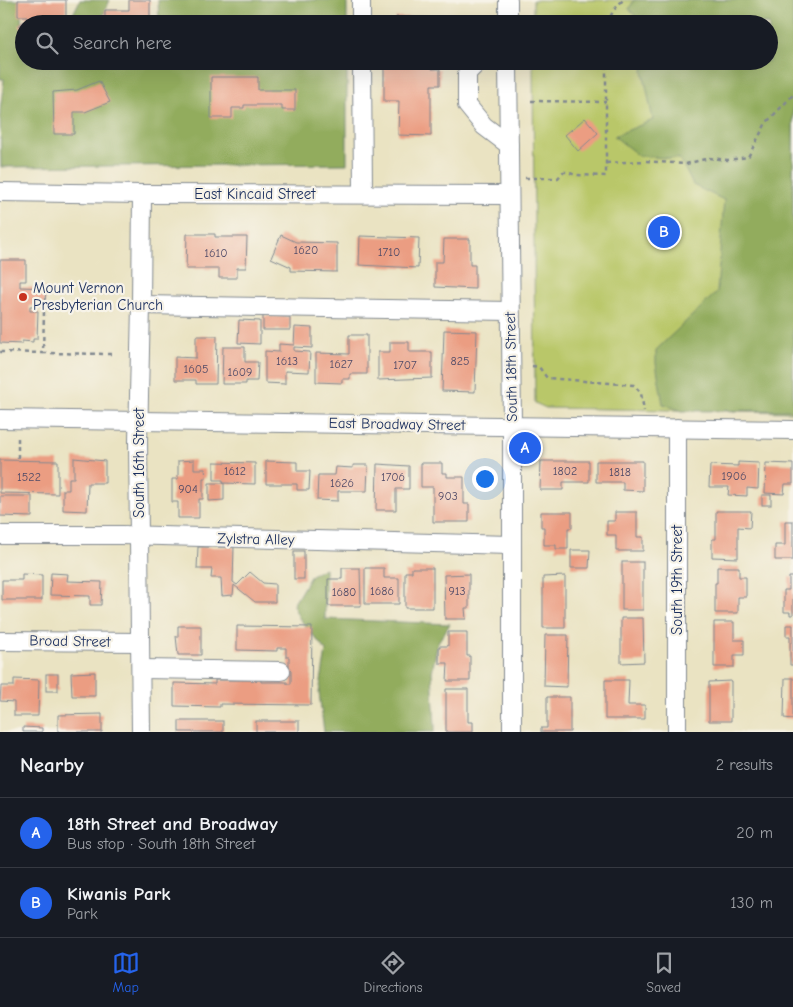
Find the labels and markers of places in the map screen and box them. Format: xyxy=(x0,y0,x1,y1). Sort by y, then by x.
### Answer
pin: B xyxy=(648,213,680,251)
place label: Mount Vernon Presbyterian Church xyxy=(33,279,163,314)
marker: Mount Vernon Presbyterian Church xyxy=(17,291,29,303)
pin: A xyxy=(509,429,541,467)

